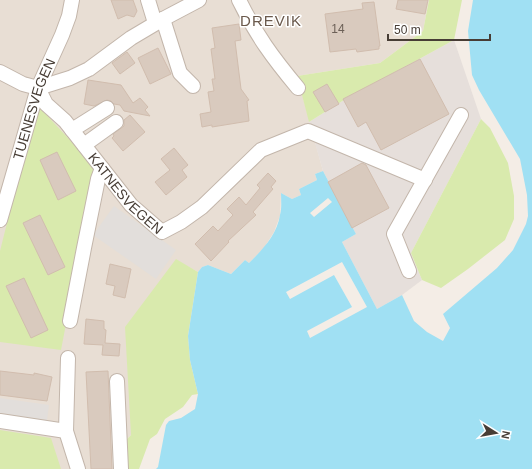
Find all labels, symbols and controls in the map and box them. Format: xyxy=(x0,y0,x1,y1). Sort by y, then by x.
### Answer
district label: DREVIK xyxy=(240,12,302,29)
scale bar xyxy=(388,16,490,42)
house number: 14 xyxy=(331,22,345,36)
text: 50 m xyxy=(394,23,421,37)
street label: TUENESVEGEN xyxy=(10,56,58,162)
street label: KATNESVEGEN xyxy=(85,150,166,237)
north arrow xyxy=(476,413,516,453)
text: N xyxy=(499,430,512,440)

